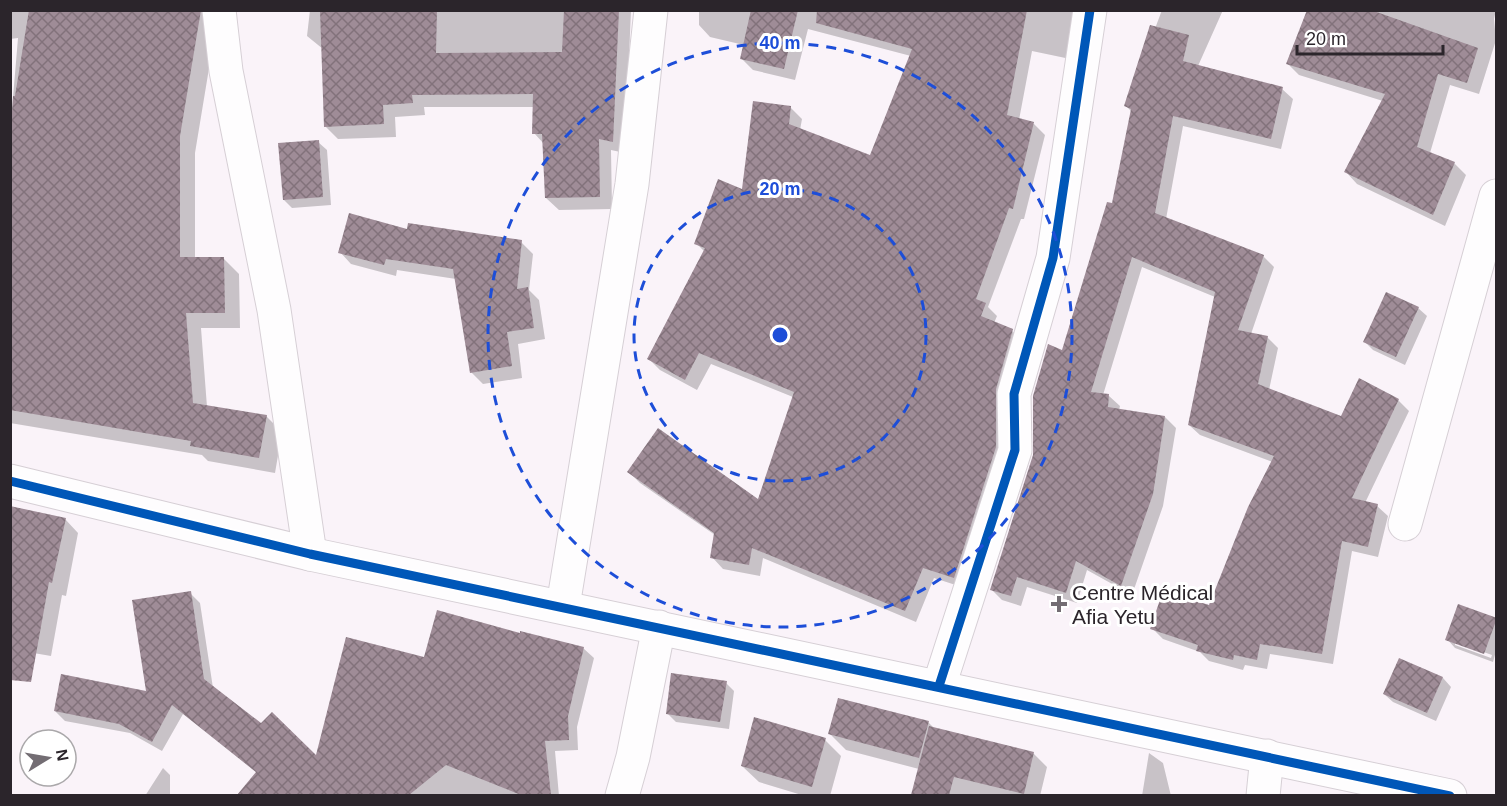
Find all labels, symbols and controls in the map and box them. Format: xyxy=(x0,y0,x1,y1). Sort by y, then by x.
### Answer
scale bar xyxy=(1297,18,1442,56)
text: 20 m xyxy=(1306,29,1346,49)
text: 40 m xyxy=(759,33,801,53)
text: 20 m xyxy=(759,179,801,199)
centre of rings xyxy=(770,325,790,345)
place label: Centre Médical Afia Yetu xyxy=(1072,581,1213,628)
marker: Centre Médical Afia Yetu xyxy=(1050,595,1068,613)
north arrow xyxy=(18,728,78,788)
text: N xyxy=(53,748,72,763)

